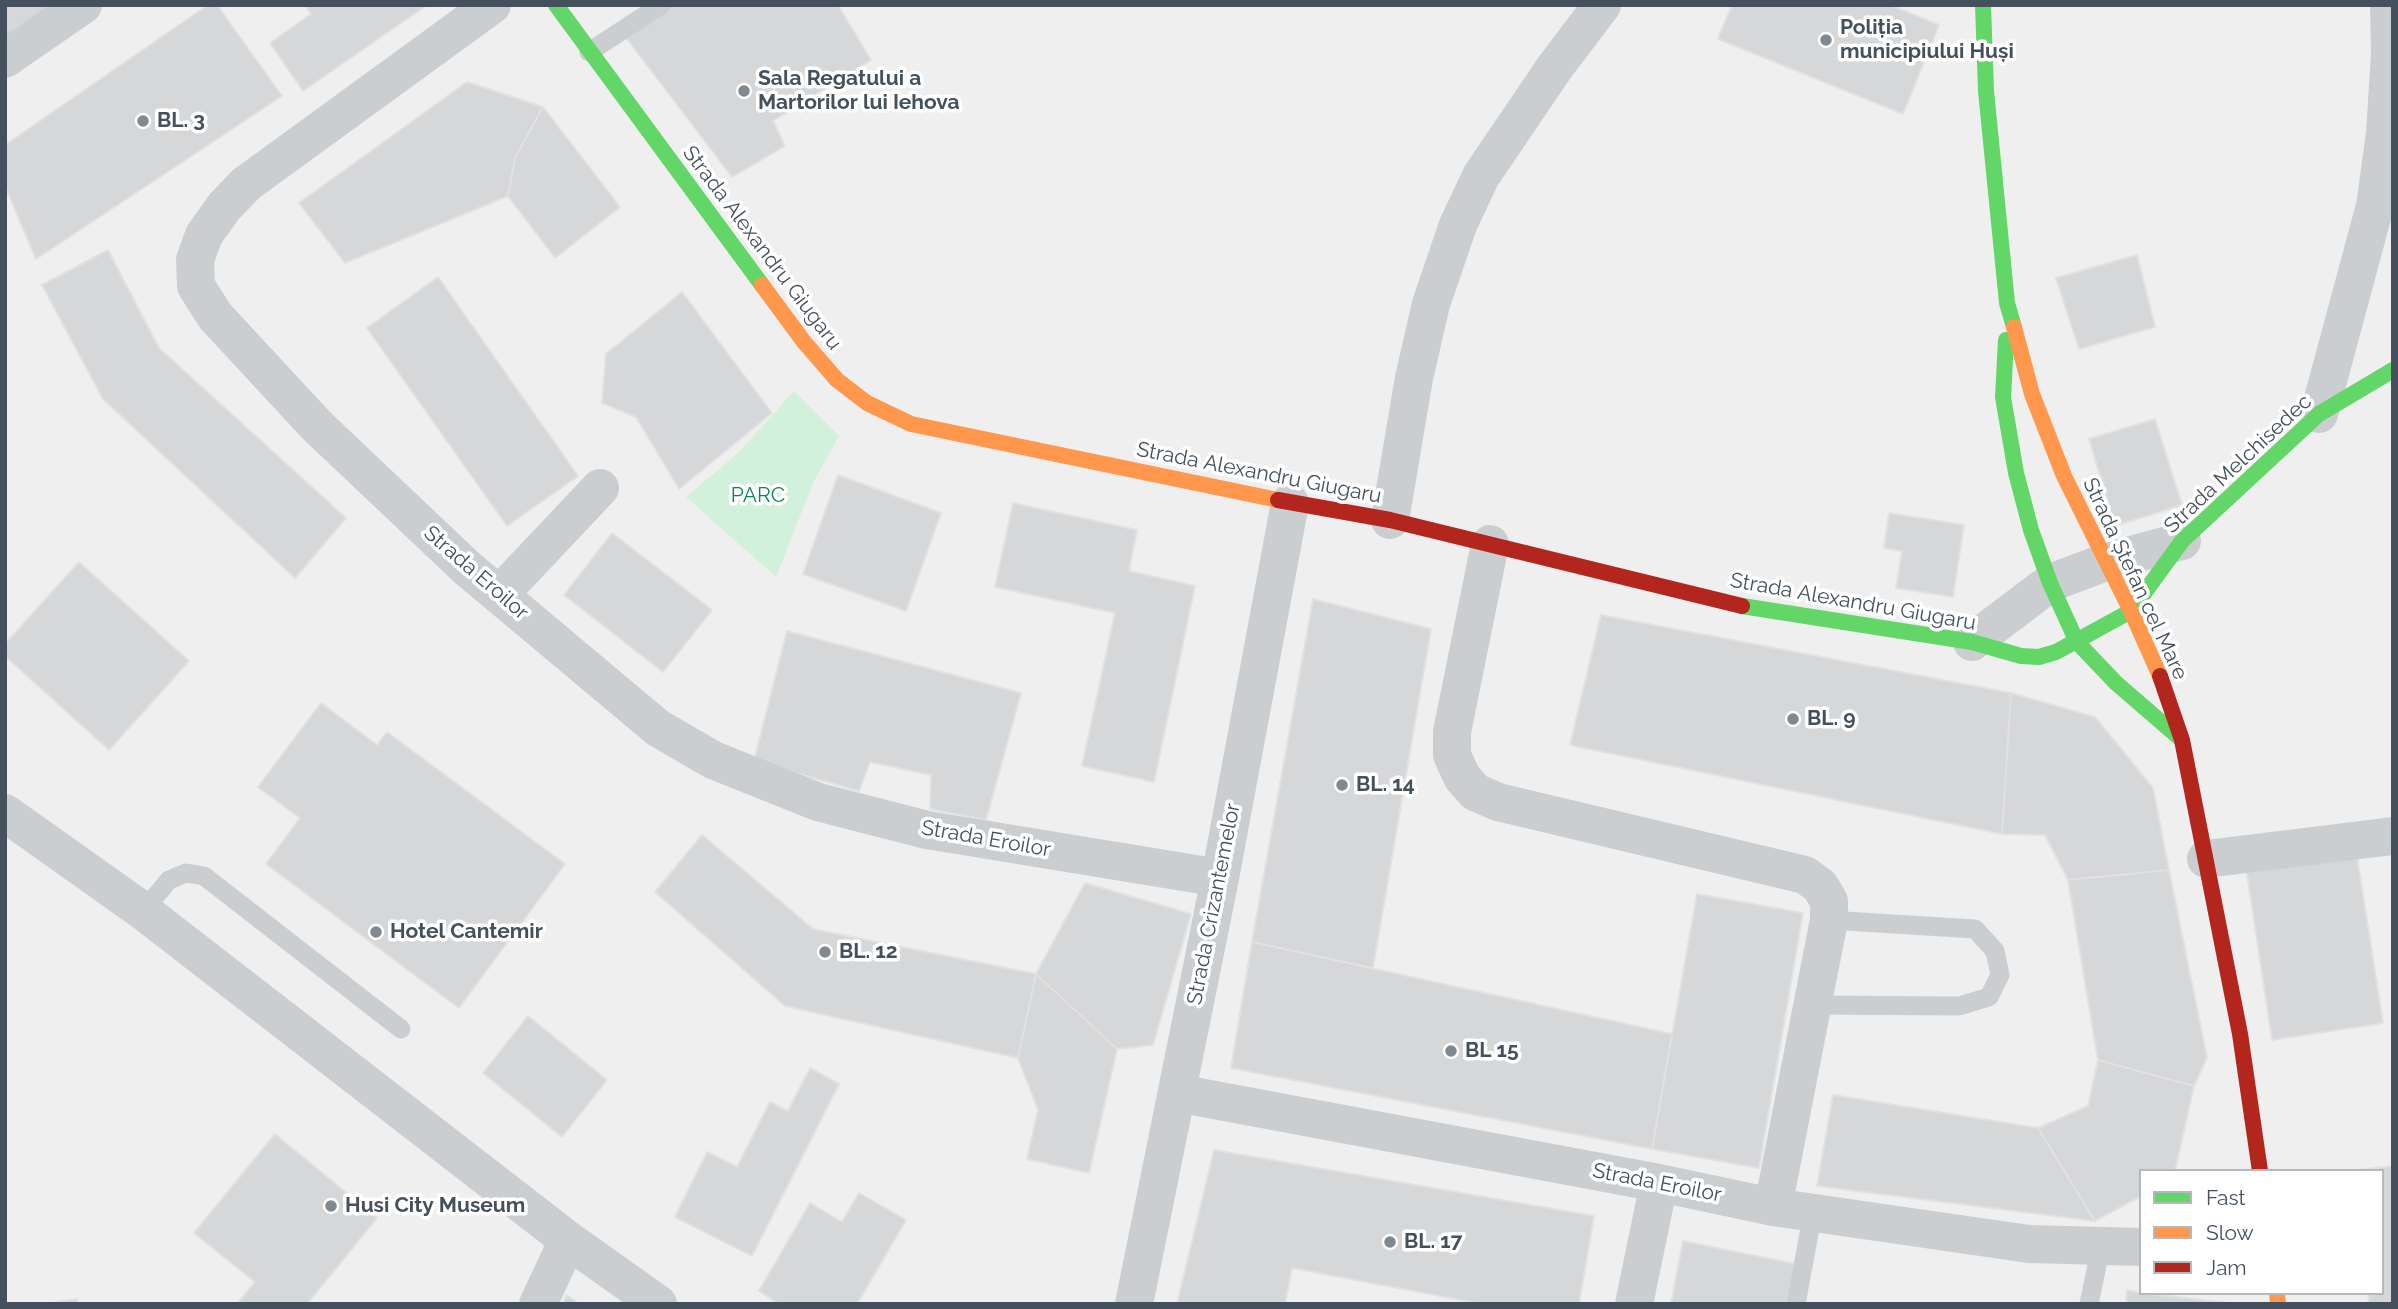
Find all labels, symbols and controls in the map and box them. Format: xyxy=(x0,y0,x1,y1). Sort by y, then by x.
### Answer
place label: Poliția municipiului Huși xyxy=(1840,15,2014,65)
marker: Poliția municipiului Huși xyxy=(1818,32,1834,48)
place label: Sala Regatului a Martorilor lui Iehova xyxy=(758,66,960,116)
marker: Sala Regatului a Martorilor lui Iehova xyxy=(736,83,752,99)
place label: BL. 3 xyxy=(157,108,205,134)
marker: BL. 3 xyxy=(135,113,151,129)
street label: Strada Alexandru Giugaru xyxy=(677,141,847,355)
street label: Strada Melchisedec xyxy=(2159,389,2317,539)
street label: Strada Alexandru Giugaru xyxy=(1134,437,1384,509)
street label: Strada Ștefan cel Mare xyxy=(2077,474,2193,684)
park label: PARC xyxy=(731,483,785,509)
street label: Strada Eroilor xyxy=(418,521,534,625)
street label: Strada Alexandru Giugaru xyxy=(1728,568,1978,636)
place label: BL. 9 xyxy=(1807,706,1856,732)
marker: BL. 9 xyxy=(1785,711,1801,727)
place label: BL. 14 xyxy=(1356,772,1415,798)
marker: BL. 14 xyxy=(1334,777,1350,793)
street label: Strada Crizantemelor xyxy=(1182,801,1246,1007)
street label: Strada Eroilor xyxy=(920,815,1052,863)
place label: Hotel Cantemir xyxy=(390,919,543,945)
marker: Hotel Cantemir xyxy=(368,924,384,940)
place label: BL. 12 xyxy=(839,939,898,965)
marker: BL. 12 xyxy=(817,944,833,960)
place label: BL 15 xyxy=(1465,1038,1519,1064)
marker: BL 15 xyxy=(1443,1043,1459,1059)
street label: Strada Eroilor xyxy=(1590,1158,1724,1208)
legend xyxy=(2139,1169,2384,1295)
text: Fast xyxy=(2206,1185,2246,1210)
place label: Husi City Museum xyxy=(345,1193,525,1219)
marker: Husi City Museum xyxy=(323,1198,339,1214)
text: Slow xyxy=(2206,1220,2254,1245)
place label: BL. 17 xyxy=(1404,1229,1462,1255)
marker: BL. 17 xyxy=(1382,1234,1398,1250)
text: Jam xyxy=(2206,1255,2247,1280)

